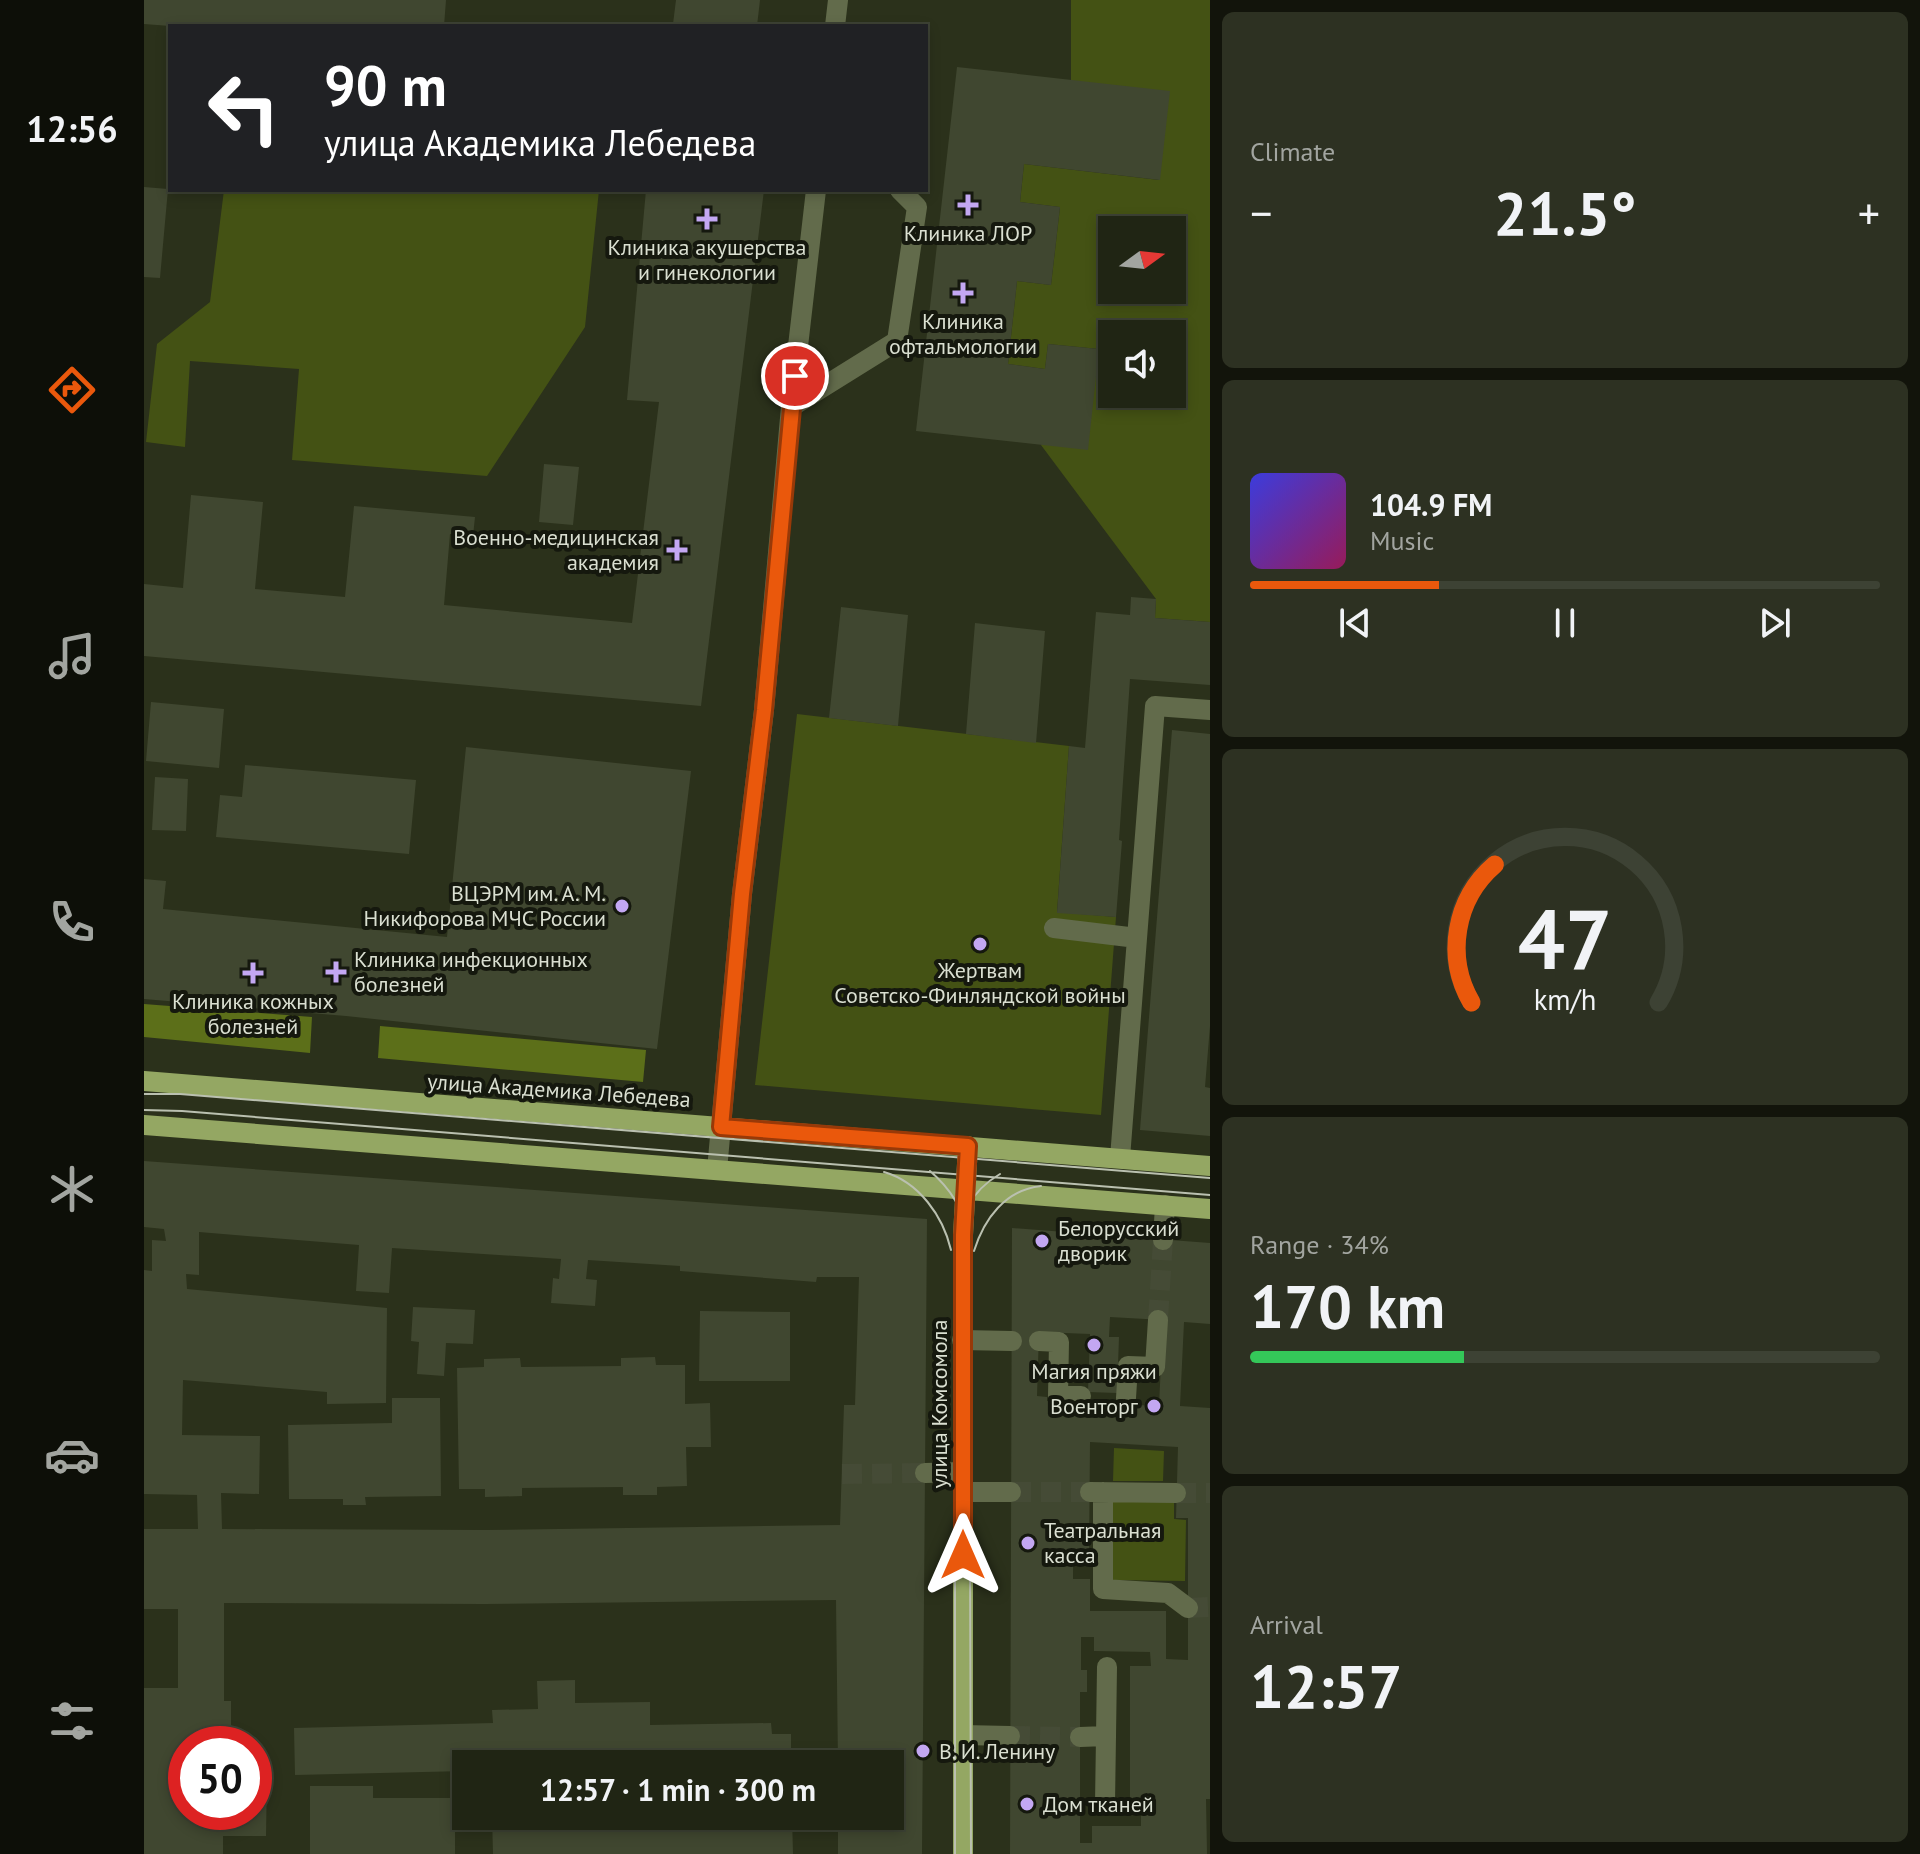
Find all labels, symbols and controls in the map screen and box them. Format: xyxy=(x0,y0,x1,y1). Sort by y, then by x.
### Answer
text: 90 m xyxy=(324,49,447,121)
icon: left xyxy=(192,56,296,160)
text: 12:56 xyxy=(26,105,118,152)
text: улица Академика Лебедева xyxy=(324,119,756,166)
text: Climate xyxy=(1250,135,1335,168)
text: 21.5° xyxy=(1493,174,1637,252)
text: − xyxy=(1250,184,1272,241)
text: + xyxy=(1858,184,1880,241)
marker: Клиника ЛОР xyxy=(957,194,979,216)
marker: Клиника акушерства и гинекологии xyxy=(696,208,718,230)
north arrow xyxy=(1098,216,1186,304)
map controls xyxy=(1098,216,1186,408)
place label: Клиника ЛОР xyxy=(904,219,1032,247)
place label: Клиника акушерства и гинекологии xyxy=(608,233,806,286)
marker: Клиника офтальмологии xyxy=(952,282,974,304)
place label: Клиника офтальмологии xyxy=(889,307,1037,360)
button: sound xyxy=(1098,320,1186,408)
pin xyxy=(761,342,829,410)
icon: arrive xyxy=(773,354,817,398)
icon: directions xyxy=(44,362,100,418)
text: 104.9 FM xyxy=(1370,485,1492,524)
place label: Военно-медицинская академия xyxy=(453,523,659,576)
text: Music xyxy=(1370,524,1434,557)
marker: Военно-медицинская академия xyxy=(666,539,688,561)
icon: previous xyxy=(1333,601,1377,645)
icon: pause xyxy=(1543,601,1587,645)
icon: next xyxy=(1753,601,1797,645)
icon: music xyxy=(44,628,100,684)
place label: ВЦЭРМ им. А. М. Никифорова МЧС России xyxy=(364,879,606,932)
text: 47 xyxy=(1518,884,1612,992)
icon: phone xyxy=(44,894,100,950)
marker: ВЦЭРМ им. А. М. Никифорова МЧС России xyxy=(613,897,631,915)
marker: Жертвам Советско-Финляндской войны xyxy=(971,935,989,953)
place label: Клиника инфекционных болезней xyxy=(354,945,588,998)
place label: Жертвам Советско-Финляндской войны xyxy=(834,956,1126,1009)
marker: Клиника инфекционных болезней xyxy=(325,961,347,983)
marker: Клиника кожных болезней xyxy=(242,962,264,984)
text: km/h xyxy=(1534,981,1596,1018)
place label: Клиника кожных болезней xyxy=(172,987,334,1040)
street label: улица Академика Лебедева xyxy=(426,1067,692,1113)
icon: climate xyxy=(44,1161,100,1217)
place label: Белорусский дворик xyxy=(1058,1214,1179,1267)
text: Range · 34% xyxy=(1250,1228,1389,1261)
marker: Белорусский дворик xyxy=(1033,1232,1051,1250)
text: 170 km xyxy=(1250,1267,1445,1345)
street label: улица Комсомола xyxy=(925,1320,953,1488)
marker: Магия пряжи xyxy=(1085,1336,1103,1354)
place label: Магия пряжи xyxy=(1031,1357,1157,1385)
place label: Военторг xyxy=(1050,1392,1139,1420)
marker: Военторг xyxy=(1145,1397,1163,1415)
icon: car xyxy=(44,1427,100,1483)
position arrow xyxy=(921,1513,1005,1597)
place label: Театральная касса xyxy=(1044,1516,1162,1569)
marker: Театральная касса xyxy=(1019,1534,1037,1552)
text: Arrival xyxy=(1250,1608,1323,1641)
text: 12:57 xyxy=(1250,1647,1402,1725)
icon: filters xyxy=(44,1693,100,1749)
speed limit sign: 50 xyxy=(168,1726,272,1830)
place label: В. И. Ленину xyxy=(939,1737,1056,1765)
marker: В. И. Ленину xyxy=(914,1742,932,1760)
text: 12:57 · 1 min · 300 m xyxy=(540,1770,816,1809)
place label: Дом тканей xyxy=(1043,1790,1154,1818)
marker: Дом тканей xyxy=(1018,1795,1036,1813)

